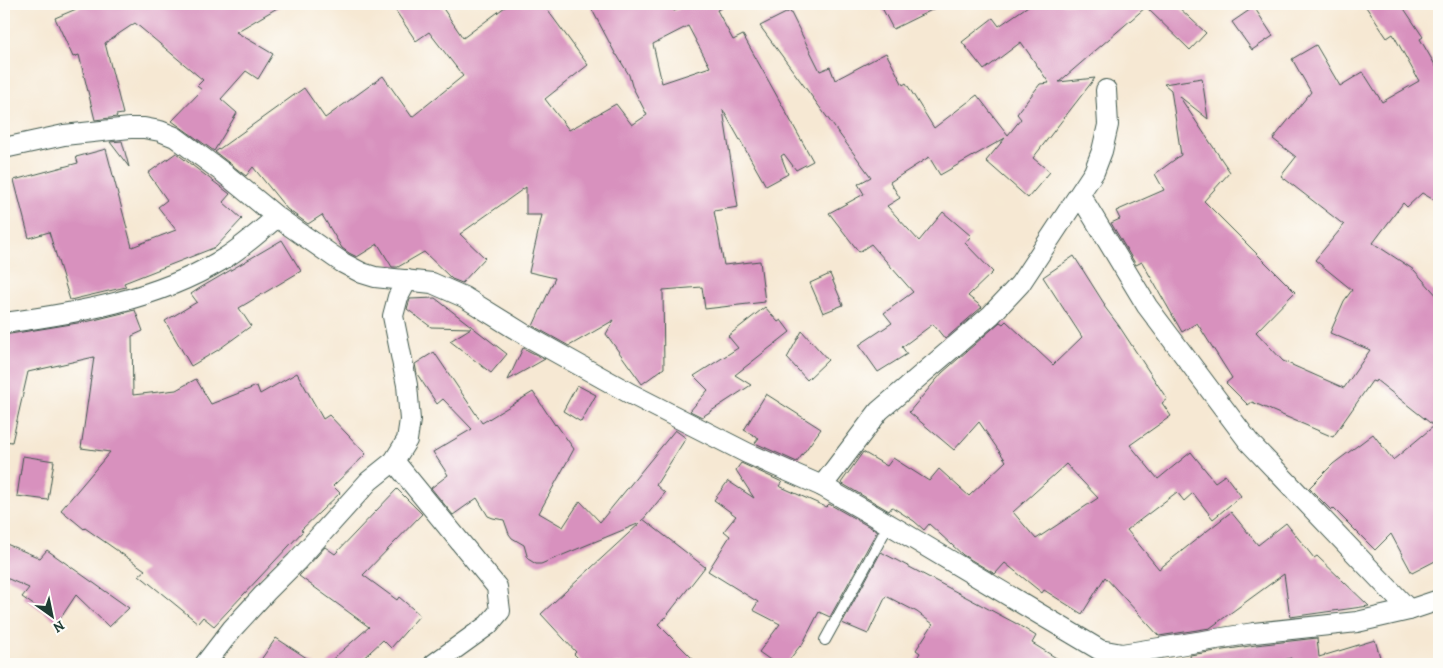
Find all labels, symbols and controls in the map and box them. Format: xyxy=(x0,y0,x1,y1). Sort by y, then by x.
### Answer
north arrow xyxy=(28,590,78,640)
text: N xyxy=(49,616,68,637)

